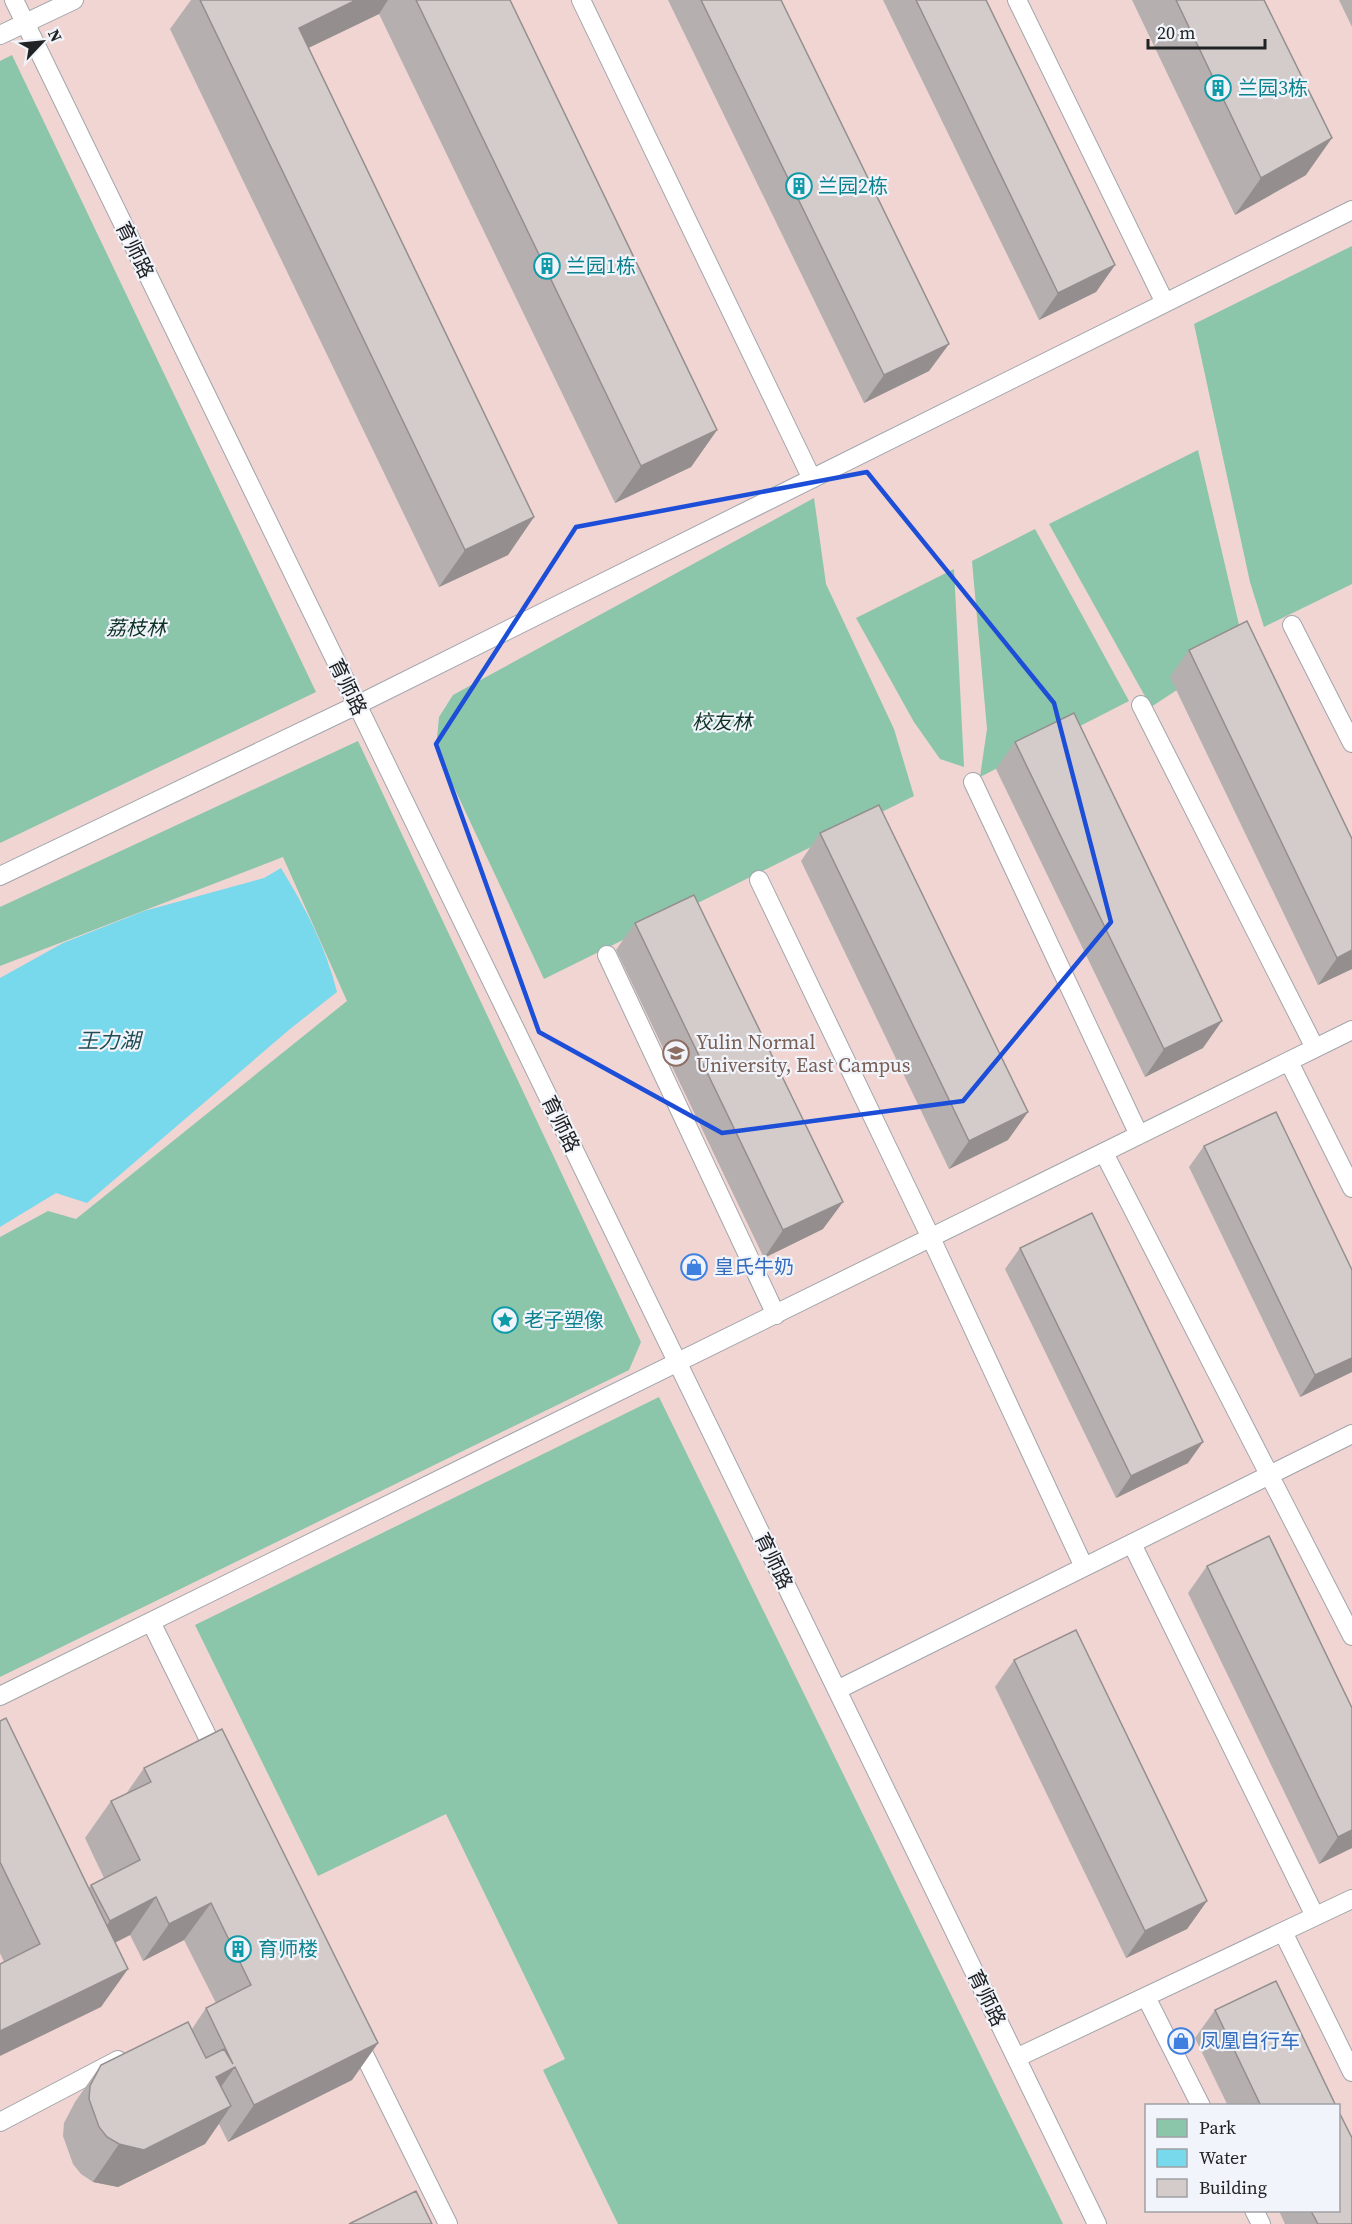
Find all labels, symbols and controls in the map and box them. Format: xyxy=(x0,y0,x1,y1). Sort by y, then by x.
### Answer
north arrow xyxy=(12,12,72,72)
scale bar xyxy=(1148,12,1265,50)
text: 20 m xyxy=(1157,20,1195,45)
text: N xyxy=(43,25,68,46)
building icon: 兰园3栋 xyxy=(1203,73,1233,103)
place label: 兰园3栋 xyxy=(1238,74,1308,102)
building icon: 兰园2栋 xyxy=(784,171,814,201)
place label: 兰园2栋 xyxy=(818,172,888,200)
street label: 育师路 xyxy=(109,217,161,283)
building icon: 兰园1栋 xyxy=(532,251,562,281)
place label: 兰园1栋 xyxy=(566,252,636,280)
park label: 荔枝林 xyxy=(106,614,168,642)
street label: 育师路 xyxy=(322,654,374,720)
park label: 校友林 xyxy=(692,708,754,736)
water label: 王力湖 xyxy=(78,1026,143,1055)
place label: Yulin Normal University, East Campus xyxy=(696,1028,910,1079)
school or university icon: Yulin Normal University, East Campus xyxy=(661,1038,691,1068)
street label: 育师路 xyxy=(535,1091,587,1157)
shop icon: 皇氏牛奶 xyxy=(679,1252,709,1282)
place label: 皇氏牛奶 xyxy=(714,1253,794,1281)
place icon: 老子塑像 xyxy=(490,1305,520,1335)
place label: 老子塑像 xyxy=(524,1306,604,1334)
street label: 育师路 xyxy=(748,1528,800,1594)
building icon: 育师楼 xyxy=(223,1934,253,1964)
place label: 育师楼 xyxy=(258,1935,318,1963)
street label: 育师路 xyxy=(961,1965,1013,2031)
shop icon: 凤凰自行车 xyxy=(1166,2026,1196,2056)
place label: 凤凰自行车 xyxy=(1200,2027,1300,2055)
legend xyxy=(1145,2104,1340,2212)
text: Park xyxy=(1199,2115,1236,2140)
text: Water xyxy=(1199,2145,1247,2170)
text: Building xyxy=(1199,2175,1267,2200)

